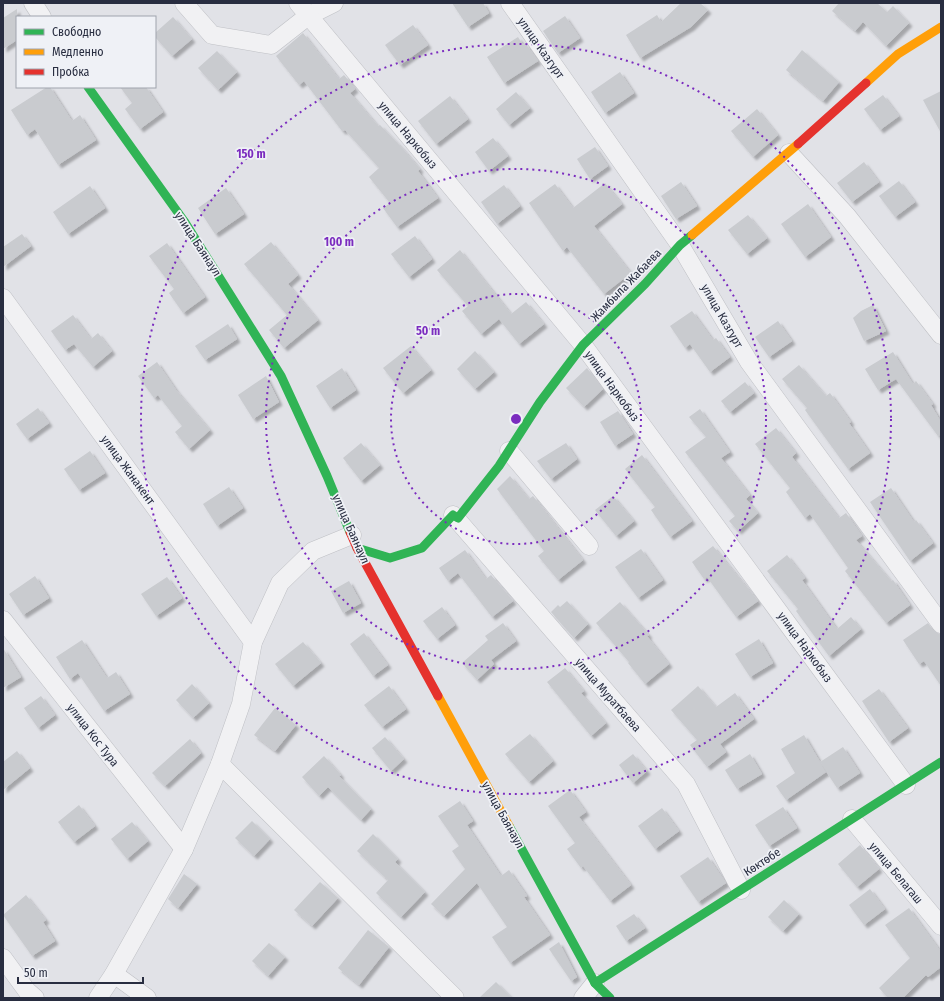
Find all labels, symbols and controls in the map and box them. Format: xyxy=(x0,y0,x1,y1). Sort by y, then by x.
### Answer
street label: улица Казгурт xyxy=(515,15,567,81)
legend xyxy=(16,16,156,88)
text: Свободно xyxy=(52,25,101,39)
text: Медленно xyxy=(52,45,104,59)
text: Пробка xyxy=(52,65,90,79)
street label: улица Наркобыз xyxy=(376,98,440,172)
text: 150 m xyxy=(236,147,266,161)
street label: улица Баянаул xyxy=(172,209,224,279)
text: 100 m xyxy=(324,235,354,249)
street label: Жамбыла Жабаева xyxy=(588,246,664,324)
street label: улица Казгурт xyxy=(698,282,746,351)
text: 50 m xyxy=(416,324,440,338)
street label: улица Наркобыз xyxy=(582,348,642,424)
centre of rings xyxy=(509,412,523,426)
street label: улица Жанакент xyxy=(98,432,158,508)
street label: улица Баянаул xyxy=(329,492,373,566)
street label: улица Наркобыз xyxy=(775,609,835,685)
street label: улица Муратбаева xyxy=(572,655,644,735)
street label: улица Кос Тура xyxy=(64,701,122,769)
street label: улица Баянаул xyxy=(479,779,527,851)
street label: улица Белагаш xyxy=(866,840,926,906)
street label: Көктөбе xyxy=(741,845,783,879)
scale bar xyxy=(18,959,143,985)
text: 50 m xyxy=(24,966,48,980)

